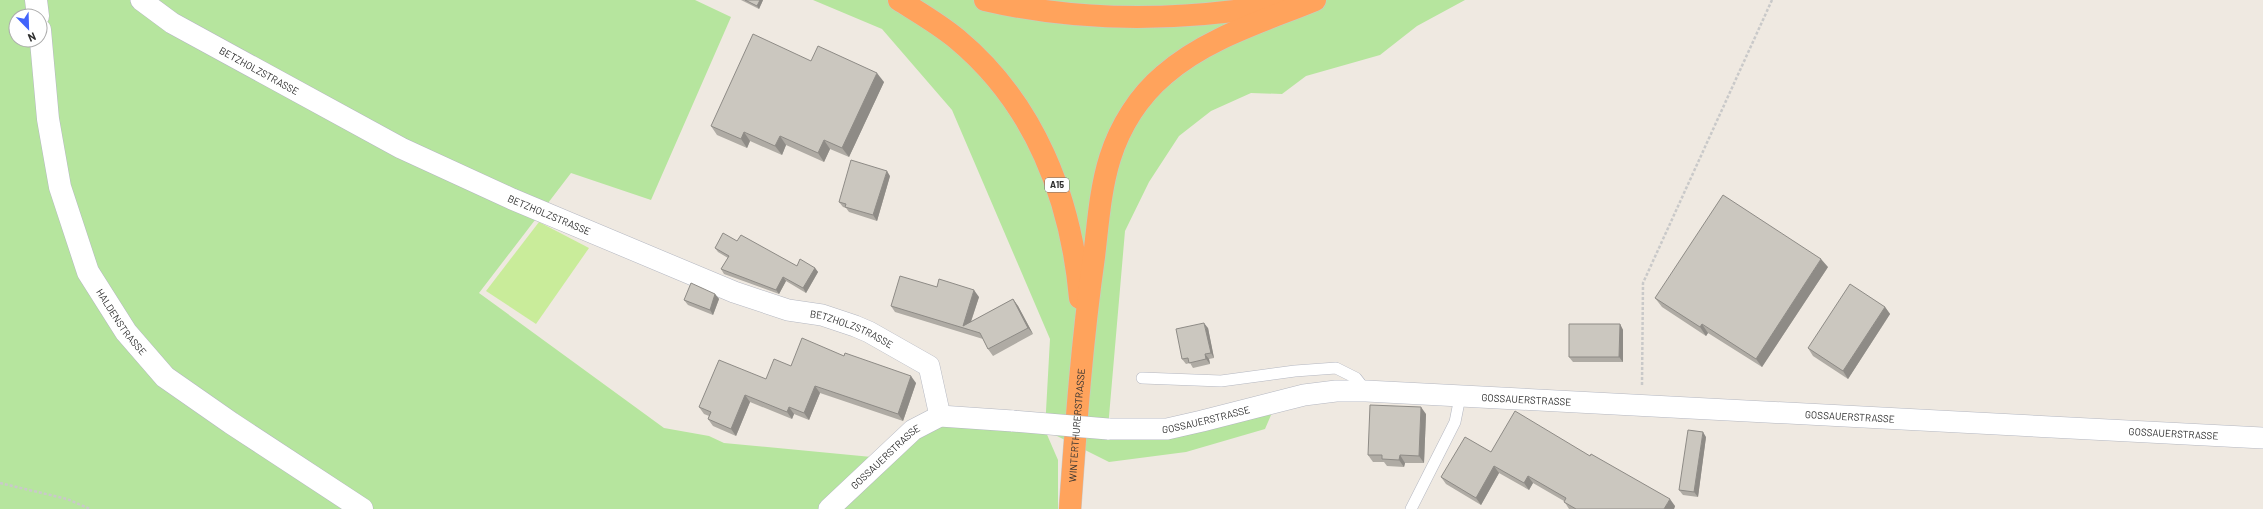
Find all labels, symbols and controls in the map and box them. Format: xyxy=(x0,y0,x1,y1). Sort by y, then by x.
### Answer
north arrow xyxy=(8,8,48,48)
text: N xyxy=(26,30,38,45)
street label: BETZHOLZSTRASSE xyxy=(217,44,301,97)
road number: A15 xyxy=(1045,178,1069,192)
street label: BETZHOLZSTRASSE xyxy=(506,192,592,237)
street label: HALDENSTRASSE xyxy=(94,286,149,357)
street label: BETZHOLZSTRASSE xyxy=(809,307,895,350)
street label: WINTERTHURERSTRASSE xyxy=(1066,368,1087,483)
street label: GOSSAUERSTRASSE xyxy=(1481,391,1572,408)
street label: GOSSAUERSTRASSE xyxy=(1162,403,1251,435)
street label: GOSSAUERSTRASSE xyxy=(1805,408,1895,425)
street label: GOSSAUERSTRASSE xyxy=(848,422,922,491)
street label: GOSSAUERSTRASSE xyxy=(2128,425,2219,442)

